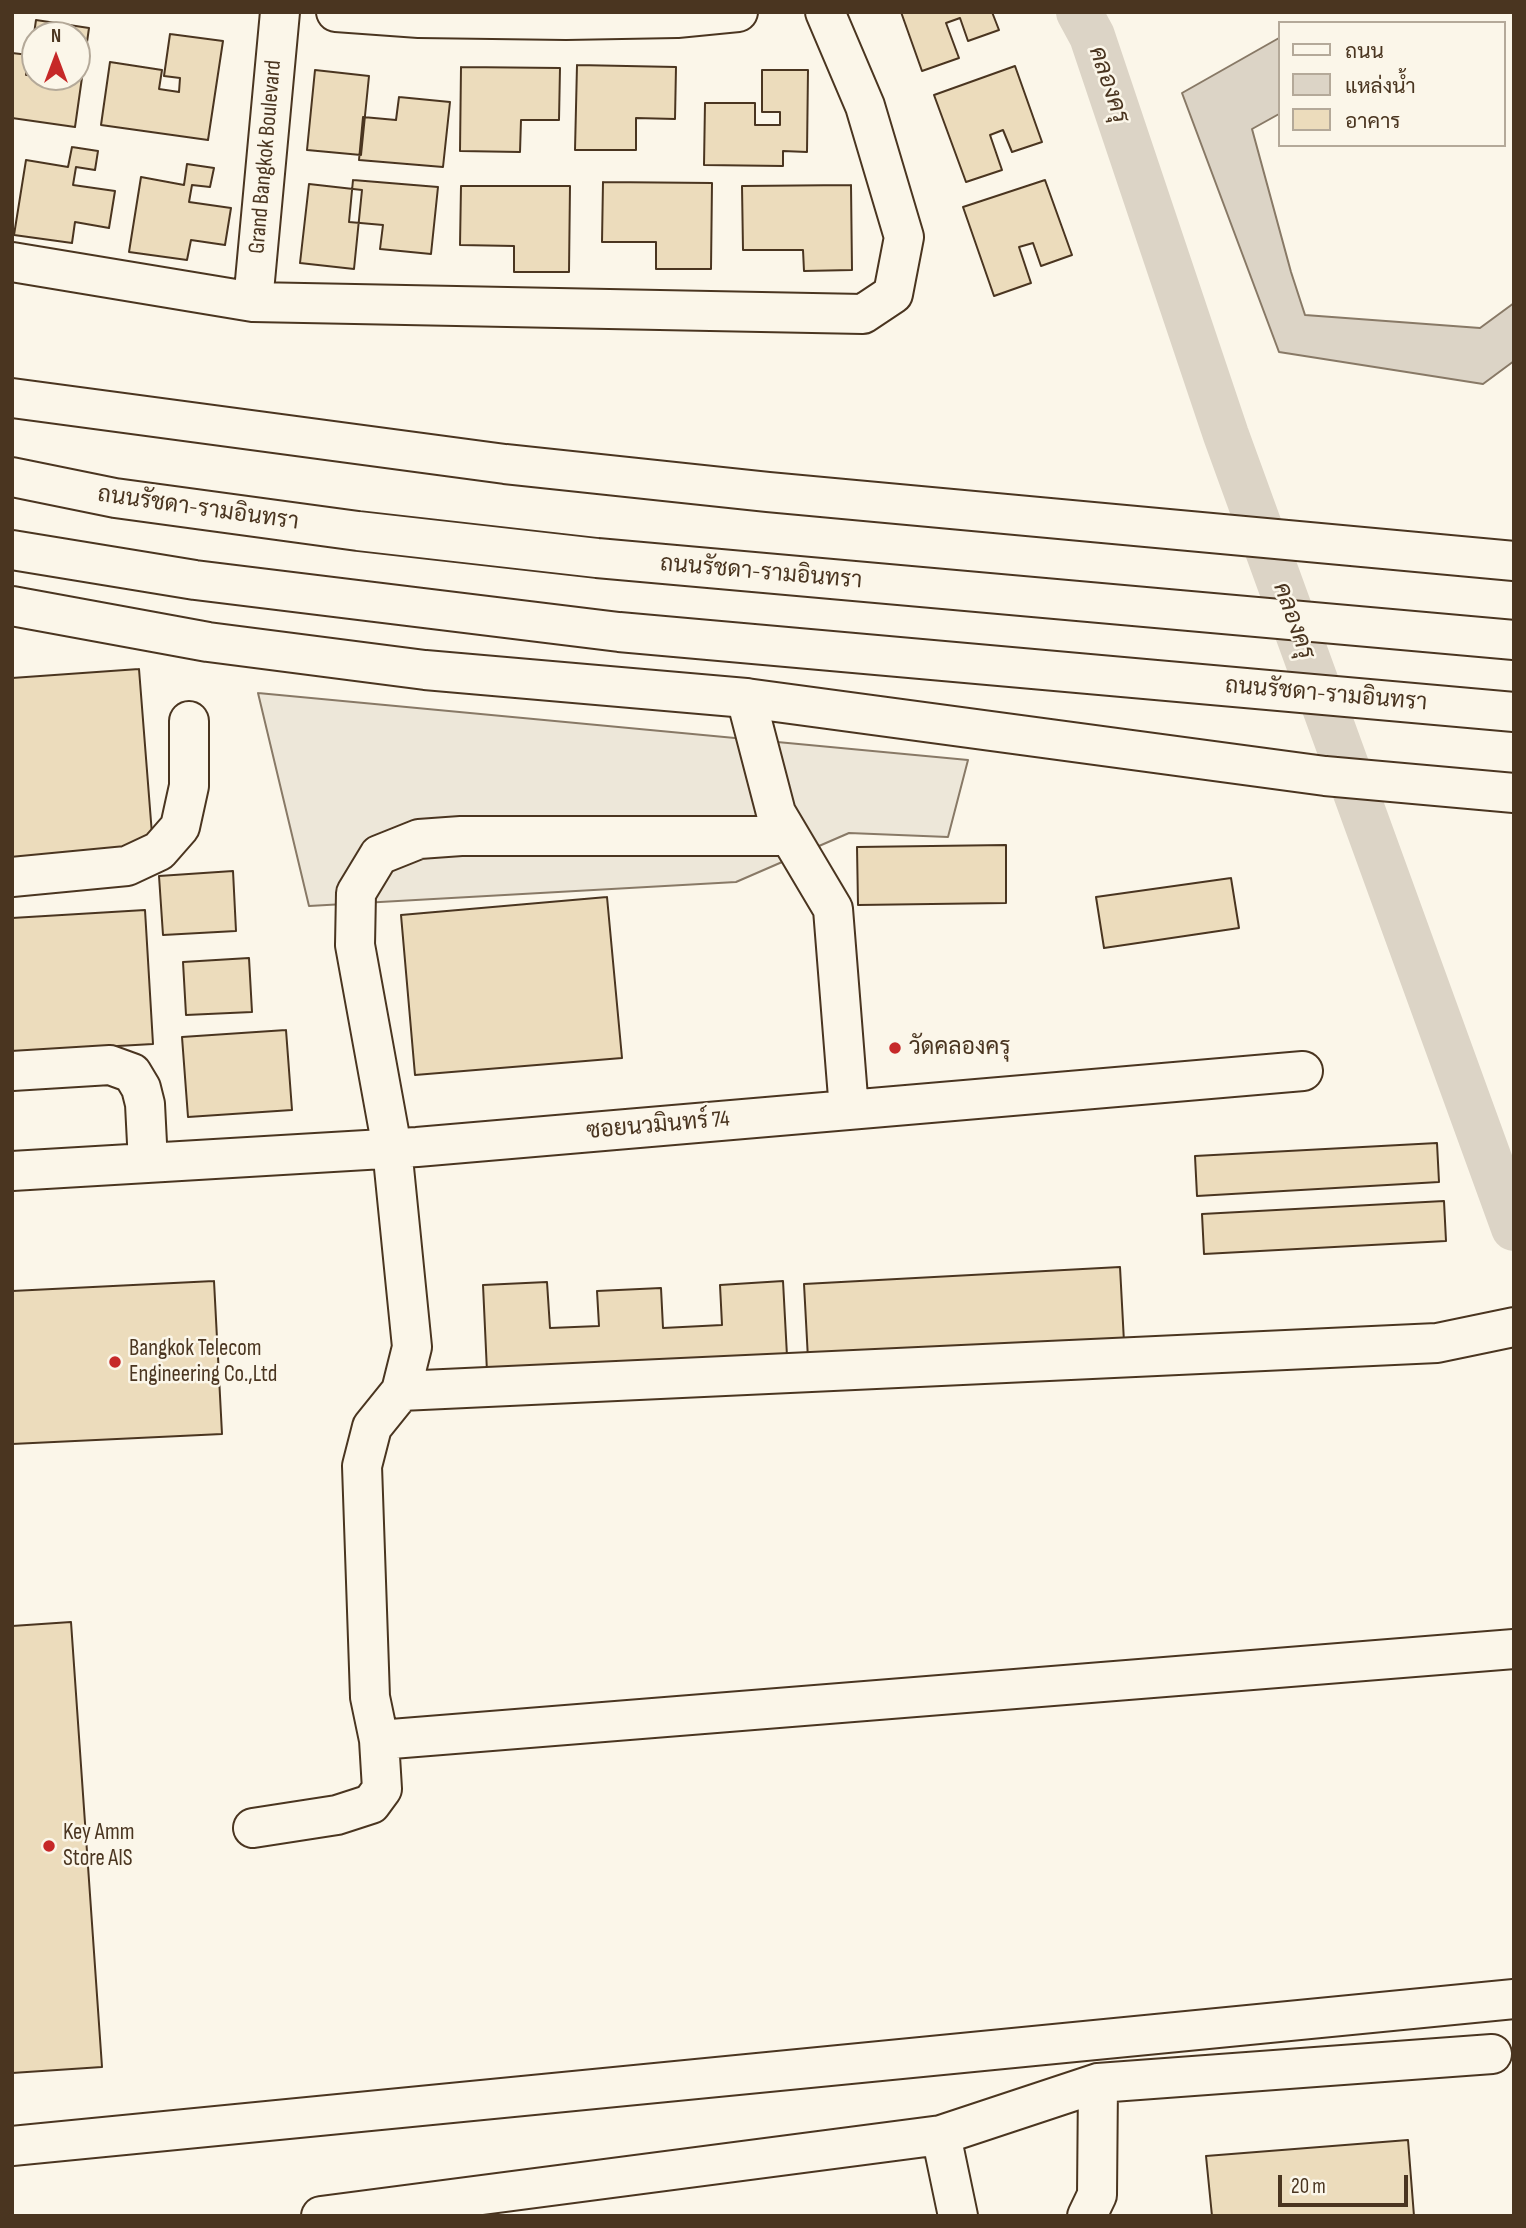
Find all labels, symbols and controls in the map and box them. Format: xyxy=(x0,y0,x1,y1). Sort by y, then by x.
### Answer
north arrow xyxy=(21,21,91,91)
legend xyxy=(1278,21,1505,147)
text: N xyxy=(51,25,61,48)
text: ถนน xyxy=(1345,39,1384,64)
water label: คลองครุ xyxy=(1081,43,1135,127)
street label: Grand Bangkok Boulevard xyxy=(244,59,288,255)
text: แหล่งน้ำ xyxy=(1345,74,1416,99)
text: อาคาร xyxy=(1345,109,1401,134)
street label: ถนนรัชดา-รามอินทรา xyxy=(96,481,300,537)
street label: ถนนรัชดา-รามอินทรา xyxy=(659,550,863,596)
water label: คลองครุ xyxy=(1266,579,1320,663)
street label: ถนนรัชดา-รามอินทรา xyxy=(1224,672,1428,718)
place label: วัดคลองครุ xyxy=(909,1034,1011,1062)
marker: วัดคลองครุ xyxy=(887,1040,903,1056)
street label: ซอยนวมินทร์ 74 xyxy=(585,1106,731,1146)
place label: Bangkok Telecom Engineering Co.,Ltd xyxy=(129,1335,277,1389)
marker: Bangkok Telecom Engineering Co.,Ltd xyxy=(107,1354,123,1370)
place label: Key Amm Store AIS xyxy=(63,1819,134,1873)
marker: Key Amm Store AIS xyxy=(41,1838,57,1854)
scale bar xyxy=(1281,2162,1410,2206)
text: 20 m xyxy=(1291,2174,1326,2199)

